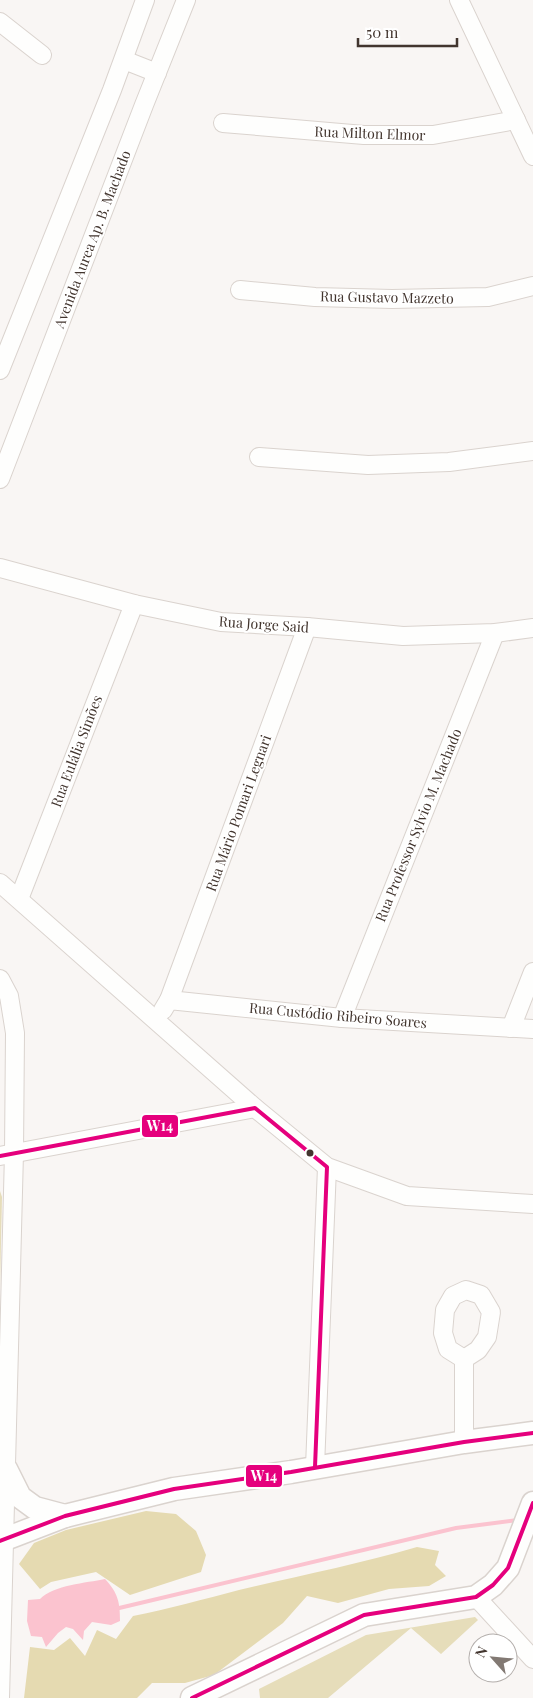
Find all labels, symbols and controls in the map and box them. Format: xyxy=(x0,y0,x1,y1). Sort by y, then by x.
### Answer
scale bar xyxy=(358,15,457,47)
text: 50 m xyxy=(366,22,399,42)
street label: Rua Milton Elmor xyxy=(314,122,427,144)
street label: Avenida Aurea Ap. B. Machado xyxy=(49,147,135,332)
street label: Rua Gustavo Mazzeto xyxy=(320,286,454,308)
street label: Rua Jorge Said xyxy=(218,611,310,637)
street label: Rua Eulália Simões xyxy=(46,692,106,810)
street label: Rua Professor Sylvio M. Machado xyxy=(370,725,466,924)
street label: Rua Mário Pomari Legnari xyxy=(201,732,275,894)
street label: Rua Custódio Ribeiro Soares xyxy=(248,998,428,1032)
line badge: W14 xyxy=(141,1114,179,1138)
text: W14 xyxy=(146,1116,173,1135)
unlabelled marker xyxy=(305,1148,315,1158)
line badge: W14 xyxy=(245,1464,283,1488)
text: W14 xyxy=(250,1466,277,1485)
north arrow xyxy=(468,1633,518,1683)
text: N xyxy=(470,1643,492,1661)

